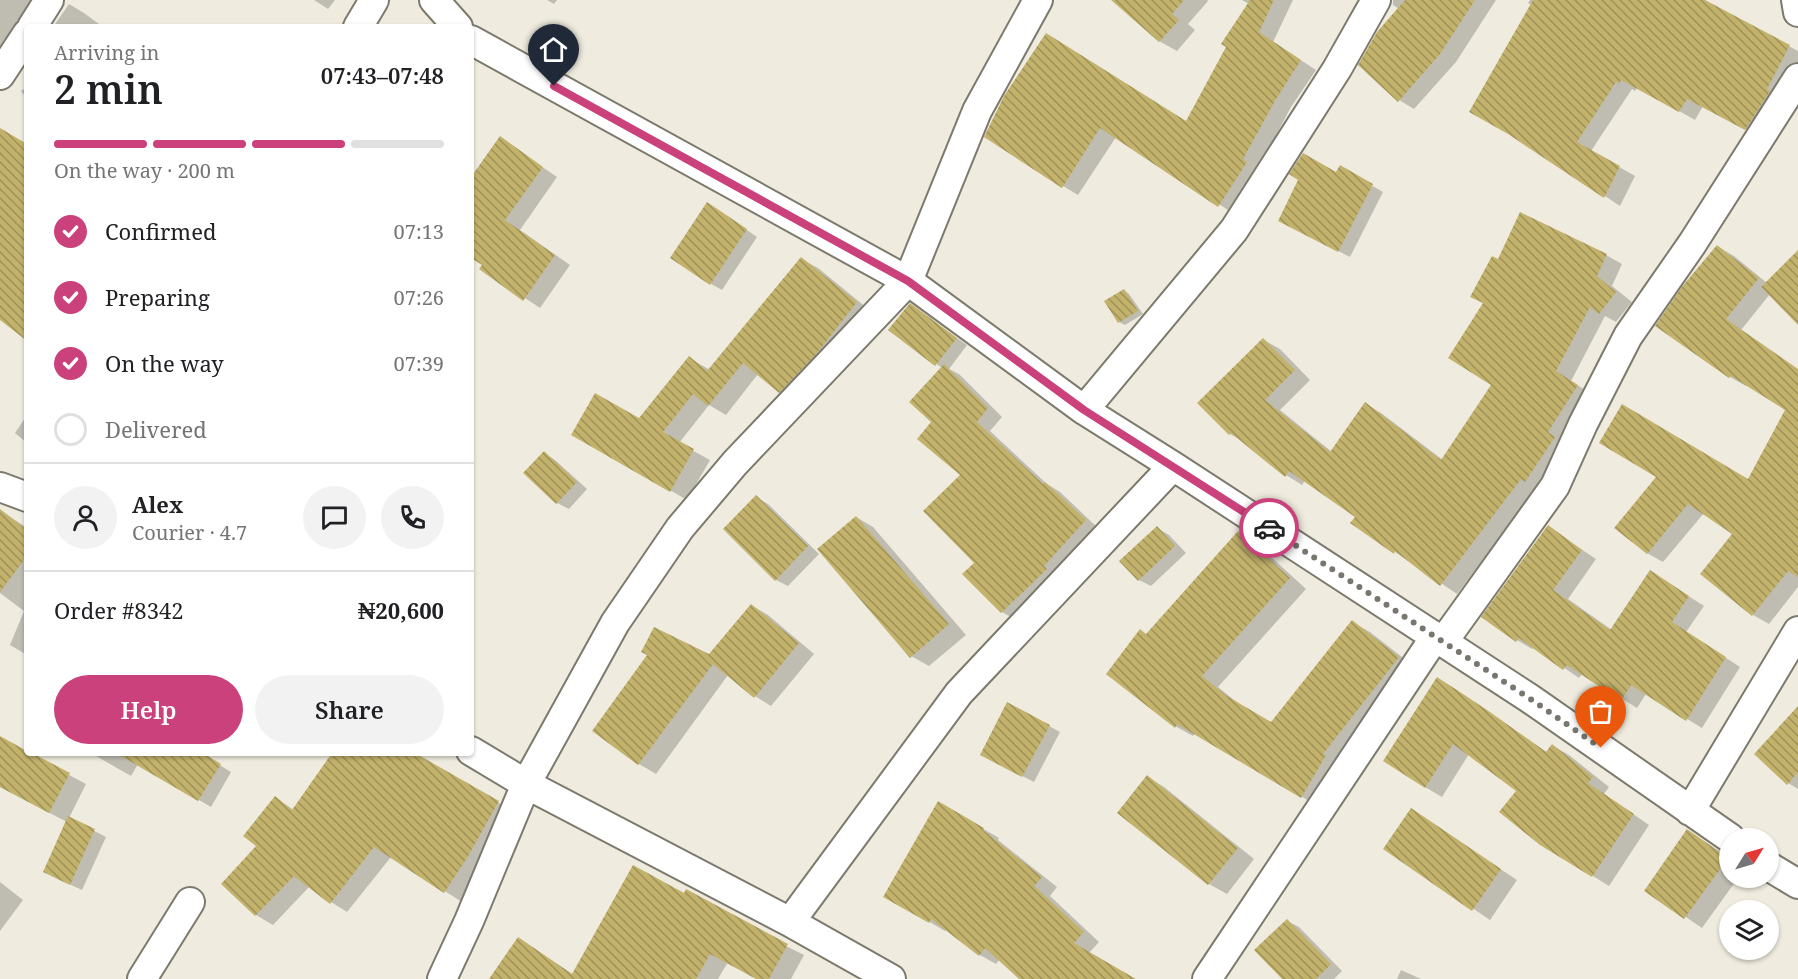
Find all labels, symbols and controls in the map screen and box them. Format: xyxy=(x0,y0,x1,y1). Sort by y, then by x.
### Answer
pin xyxy=(528,24,579,86)
icon: home xyxy=(537,33,570,66)
text: Arriving in xyxy=(54,39,159,66)
text: 07:43–07:48 xyxy=(321,60,444,90)
text: 2 min xyxy=(54,62,163,115)
text: On the way · 200 m xyxy=(54,157,235,184)
icon: check xyxy=(54,215,87,248)
text: Confirmed xyxy=(105,216,216,246)
text: 07:13 xyxy=(394,218,444,245)
icon: check xyxy=(54,281,87,314)
text: Preparing xyxy=(105,282,210,312)
text: 07:26 xyxy=(394,284,444,311)
icon: check xyxy=(54,347,87,380)
text: On the way xyxy=(105,348,224,378)
text: 07:39 xyxy=(394,350,444,377)
text: Delivered xyxy=(105,414,207,444)
button: person xyxy=(54,486,117,549)
button: chat xyxy=(303,486,366,549)
button: phone xyxy=(381,486,444,549)
text: Alex xyxy=(132,489,183,519)
courier xyxy=(1239,498,1299,558)
icon: car xyxy=(1253,512,1286,545)
text: Courier · 4.7 xyxy=(132,519,247,546)
text: Order #8342 xyxy=(54,595,184,625)
text: ₦20,600 xyxy=(358,595,444,625)
button: Help xyxy=(54,675,243,744)
button: Share xyxy=(255,675,444,744)
pin xyxy=(1575,686,1626,748)
icon: bag xyxy=(1584,695,1617,728)
north arrow xyxy=(1719,828,1779,888)
map controls xyxy=(1719,828,1779,960)
button: layers xyxy=(1719,900,1779,960)

